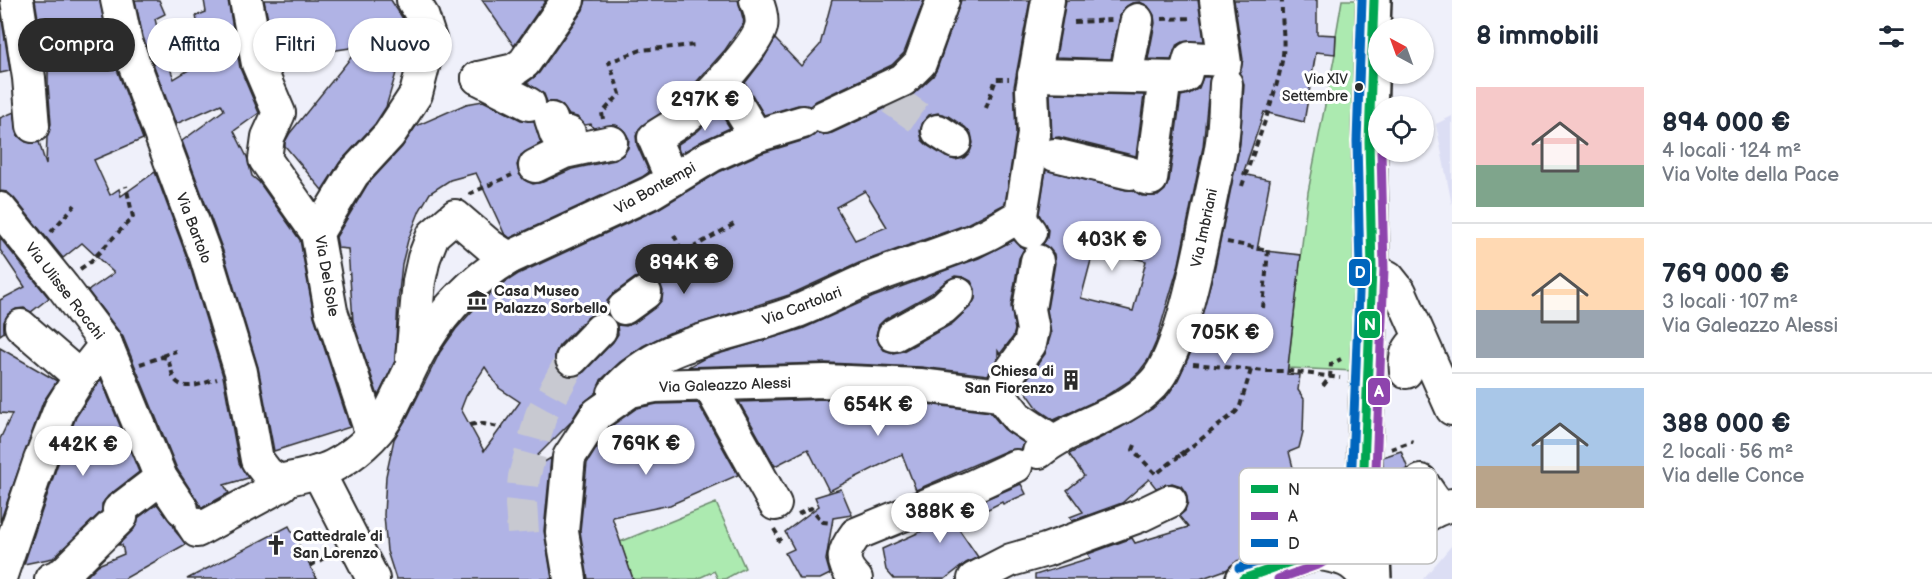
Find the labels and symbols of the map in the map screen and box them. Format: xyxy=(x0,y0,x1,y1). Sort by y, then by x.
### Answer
north arrow xyxy=(1368,18,1434,84)
place label: Via XIV Settembre xyxy=(1282,71,1348,105)
pin: 297K € xyxy=(656,81,754,132)
marker: Via XIV Settembre xyxy=(1353,81,1365,93)
street label: Via Bontempi xyxy=(611,158,699,219)
street label: Via Imbriani xyxy=(1187,187,1222,269)
street label: Via Bartolo xyxy=(171,190,216,266)
pin: 403K € xyxy=(1063,221,1161,272)
street label: Via Del Sole xyxy=(310,234,343,318)
street label: Via Ulisse Rocchi xyxy=(21,239,108,344)
pin: 894K € xyxy=(635,244,733,295)
line badge: D xyxy=(1348,258,1371,287)
text: D xyxy=(1354,264,1366,283)
place label: Casa Museo Palazzo Sorbello xyxy=(494,282,608,318)
street label: Via Cartolari xyxy=(760,283,845,330)
museum icon: Casa Museo Palazzo Sorbello xyxy=(465,288,489,312)
line badge: N xyxy=(1358,310,1381,339)
pin: 705K € xyxy=(1176,314,1274,365)
text: N xyxy=(1364,316,1376,335)
place label: Chiesa di San Fiorenzo xyxy=(965,362,1054,398)
building icon: Chiesa di San Fiorenzo xyxy=(1059,368,1083,392)
street label: Via Galeazzo Alessi xyxy=(659,374,791,397)
line badge: A xyxy=(1367,377,1391,406)
text: A xyxy=(1373,383,1384,402)
pin: 654K € xyxy=(829,386,927,437)
pin: 769K € xyxy=(597,425,695,476)
pin: 442K € xyxy=(34,426,132,477)
legend xyxy=(1239,468,1437,564)
text: N xyxy=(1288,481,1300,500)
pin: 388K € xyxy=(891,493,989,544)
text: A xyxy=(1288,508,1298,527)
place label: Cattedrale di San Lorenzo xyxy=(293,527,383,563)
church icon: Cattedrale di San Lorenzo xyxy=(264,533,288,557)
text: D xyxy=(1288,535,1300,554)

